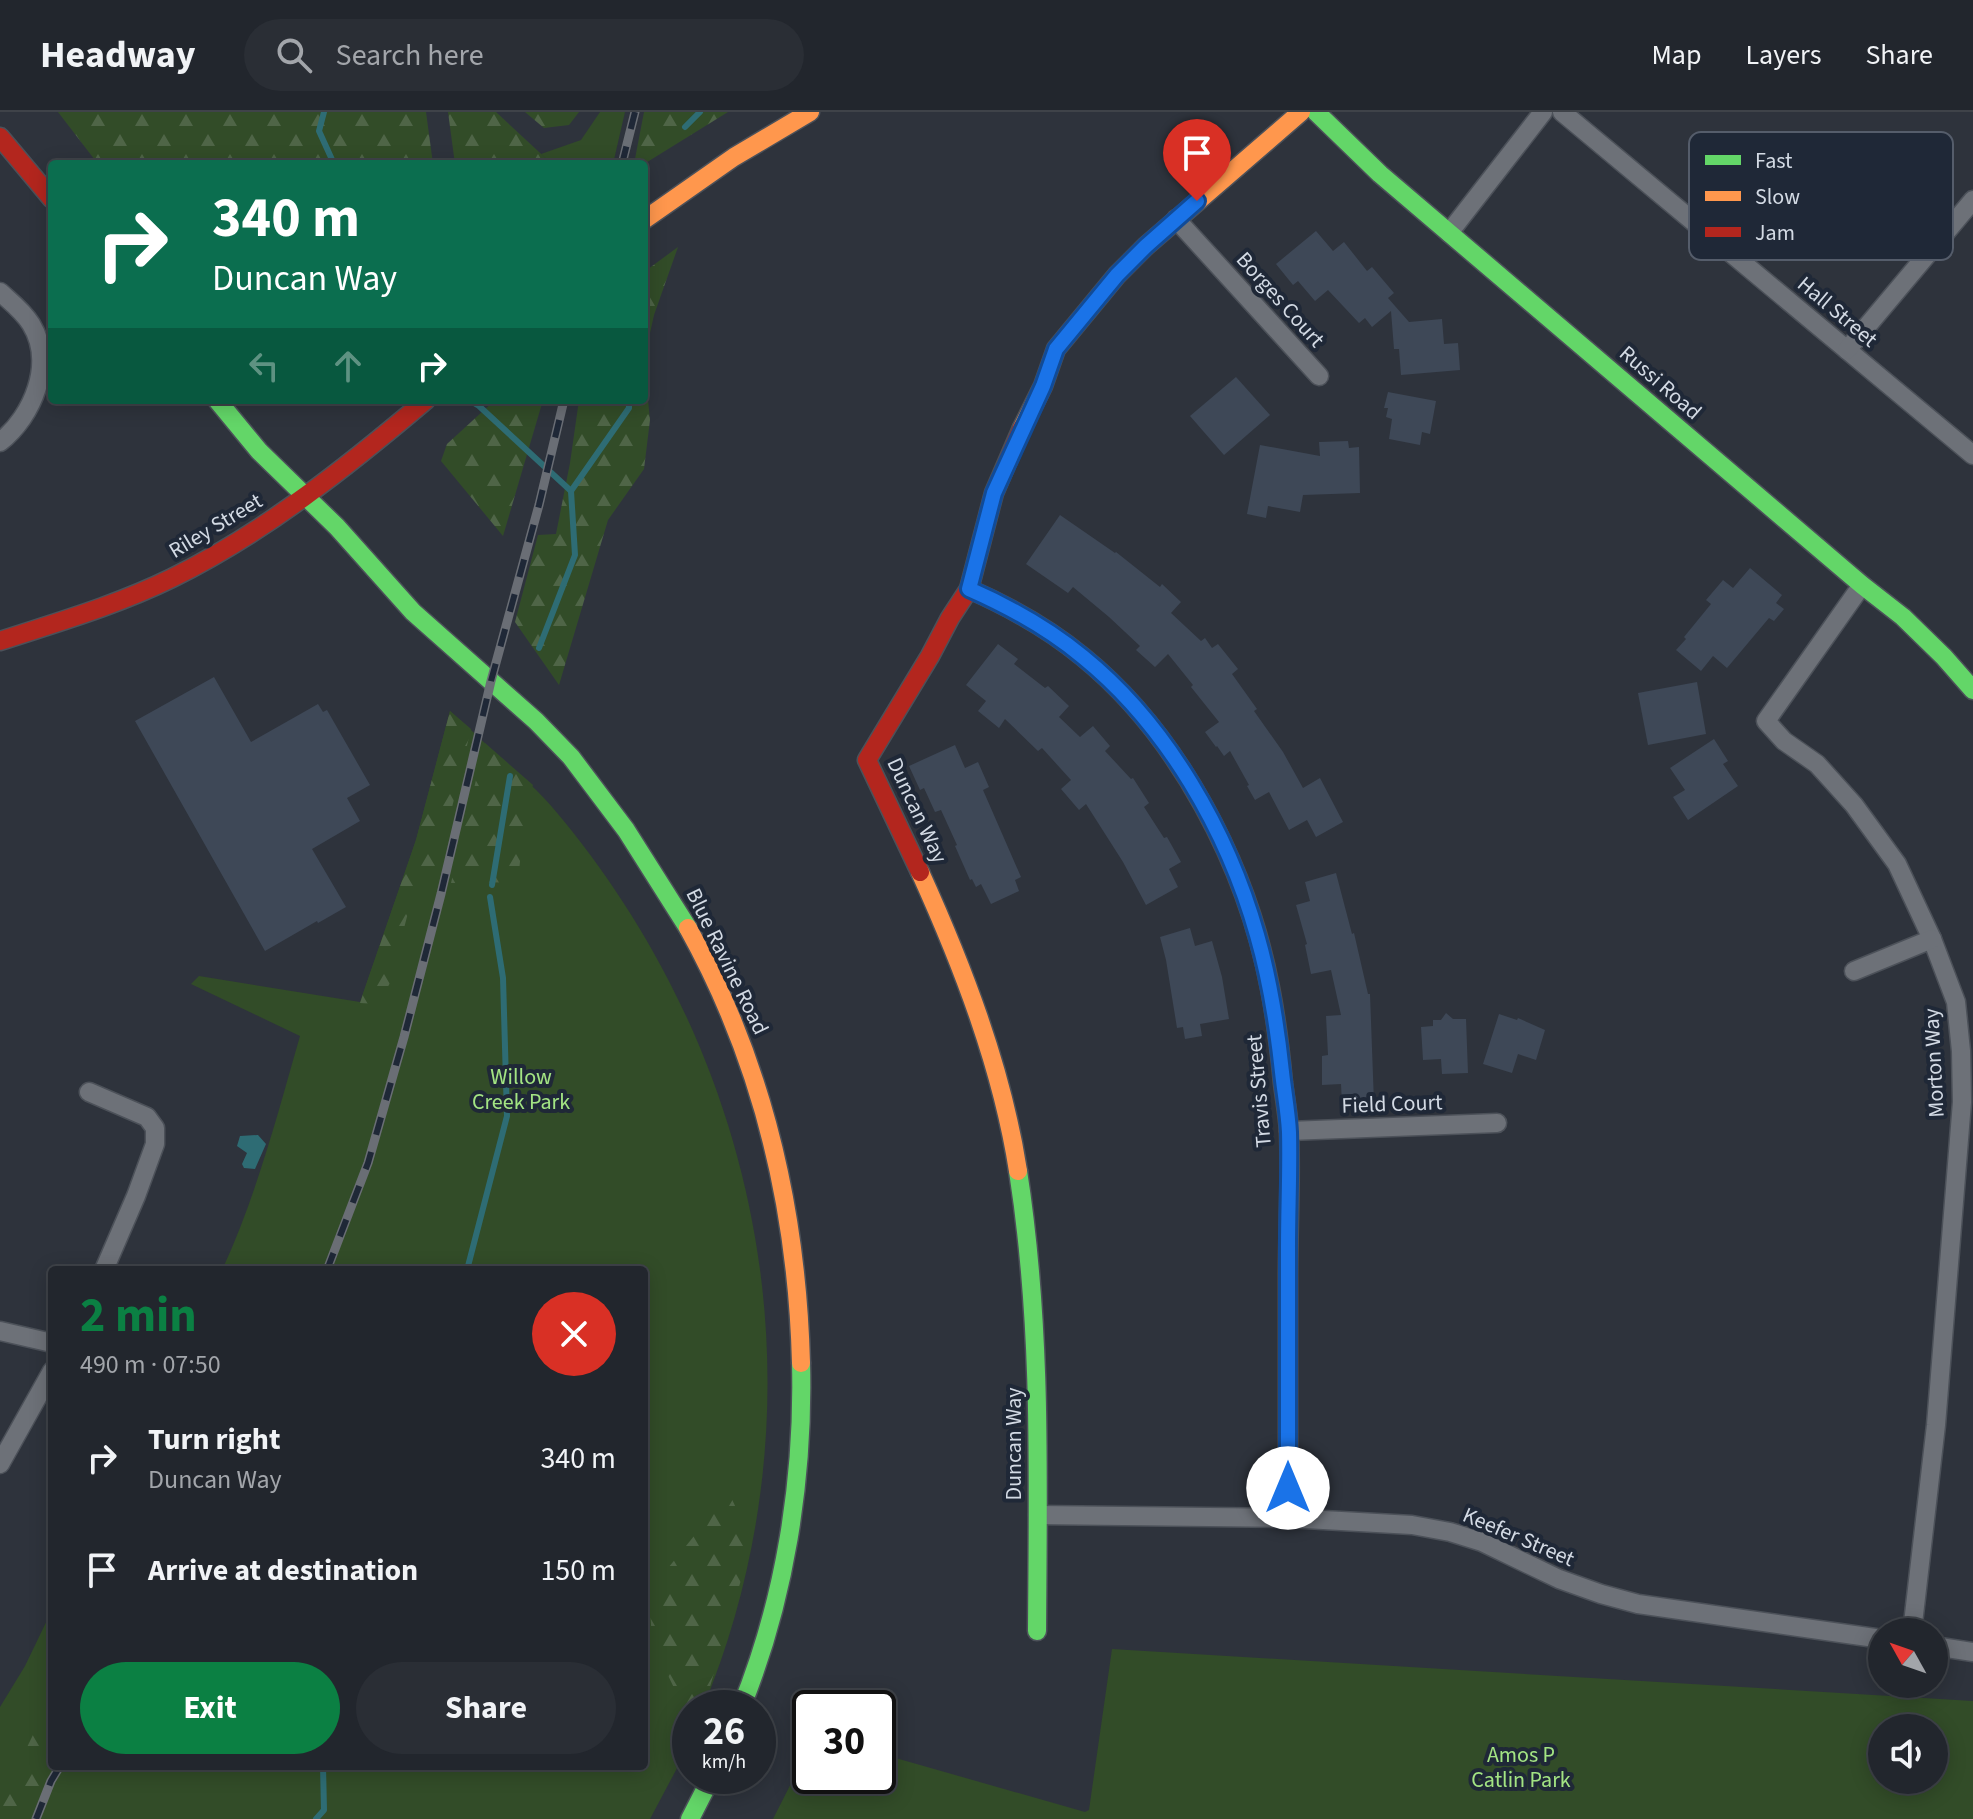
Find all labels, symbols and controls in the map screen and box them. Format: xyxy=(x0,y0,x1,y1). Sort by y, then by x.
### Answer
search box xyxy=(244,19,804,91)
text: Headway xyxy=(40,28,196,82)
icon: search xyxy=(272,33,316,77)
text: Search here xyxy=(336,34,484,77)
text: Map xyxy=(1651,35,1701,75)
text: Layers xyxy=(1745,35,1821,75)
text: Share xyxy=(1865,35,1933,75)
pin xyxy=(1163,119,1231,201)
icon: arrive xyxy=(1175,131,1219,175)
legend xyxy=(1689,132,1953,260)
text: Fast xyxy=(1755,145,1793,177)
text: 340 m xyxy=(212,179,360,258)
text: Slow xyxy=(1755,181,1800,213)
icon: right xyxy=(80,192,184,296)
text: Jam xyxy=(1755,217,1795,249)
street label: Borges Court xyxy=(1229,245,1332,355)
text: Duncan Way xyxy=(212,253,397,304)
street label: Hall Street xyxy=(1790,269,1885,355)
street label: Russi Road xyxy=(1612,338,1709,428)
icon: left xyxy=(242,344,286,388)
icon: ahead xyxy=(326,344,370,388)
icon: right xyxy=(410,344,454,388)
street label: Riley Street xyxy=(163,485,269,566)
street label: Duncan Way xyxy=(879,752,956,869)
street label: Blue Ravine Road xyxy=(678,883,776,1040)
street label: Morton Way xyxy=(1915,1007,1953,1118)
street label: Travis Street xyxy=(1238,1032,1280,1149)
park label: Willow Creek Park xyxy=(472,1061,570,1118)
street label: Field Court xyxy=(1341,1086,1444,1122)
text: 2 min xyxy=(80,1282,197,1350)
button: close xyxy=(532,1292,616,1376)
text: 490 m · 07:50 xyxy=(80,1346,221,1383)
street label: Duncan Way xyxy=(998,1387,1030,1501)
text: Turn right xyxy=(148,1418,280,1461)
icon: right xyxy=(80,1436,124,1480)
text: 340 m xyxy=(540,1437,616,1480)
position arrow xyxy=(1246,1446,1330,1530)
text: Duncan Way xyxy=(148,1461,282,1498)
street label: Keefer Street xyxy=(1458,1499,1580,1575)
icon: arrive xyxy=(80,1548,124,1592)
text: Arrive at destination xyxy=(148,1549,418,1592)
text: 150 m xyxy=(540,1549,616,1592)
north arrow xyxy=(1868,1618,1948,1698)
map controls xyxy=(1868,1618,1948,1794)
button: Exit xyxy=(80,1662,340,1754)
button: Share xyxy=(356,1662,616,1754)
speed limit sign: 30 xyxy=(792,1690,896,1794)
text: 26 xyxy=(703,1703,745,1760)
button: sound xyxy=(1868,1714,1948,1794)
park label: Amos P Catlin Park xyxy=(1471,1739,1571,1796)
text: km/h xyxy=(702,1748,746,1776)

